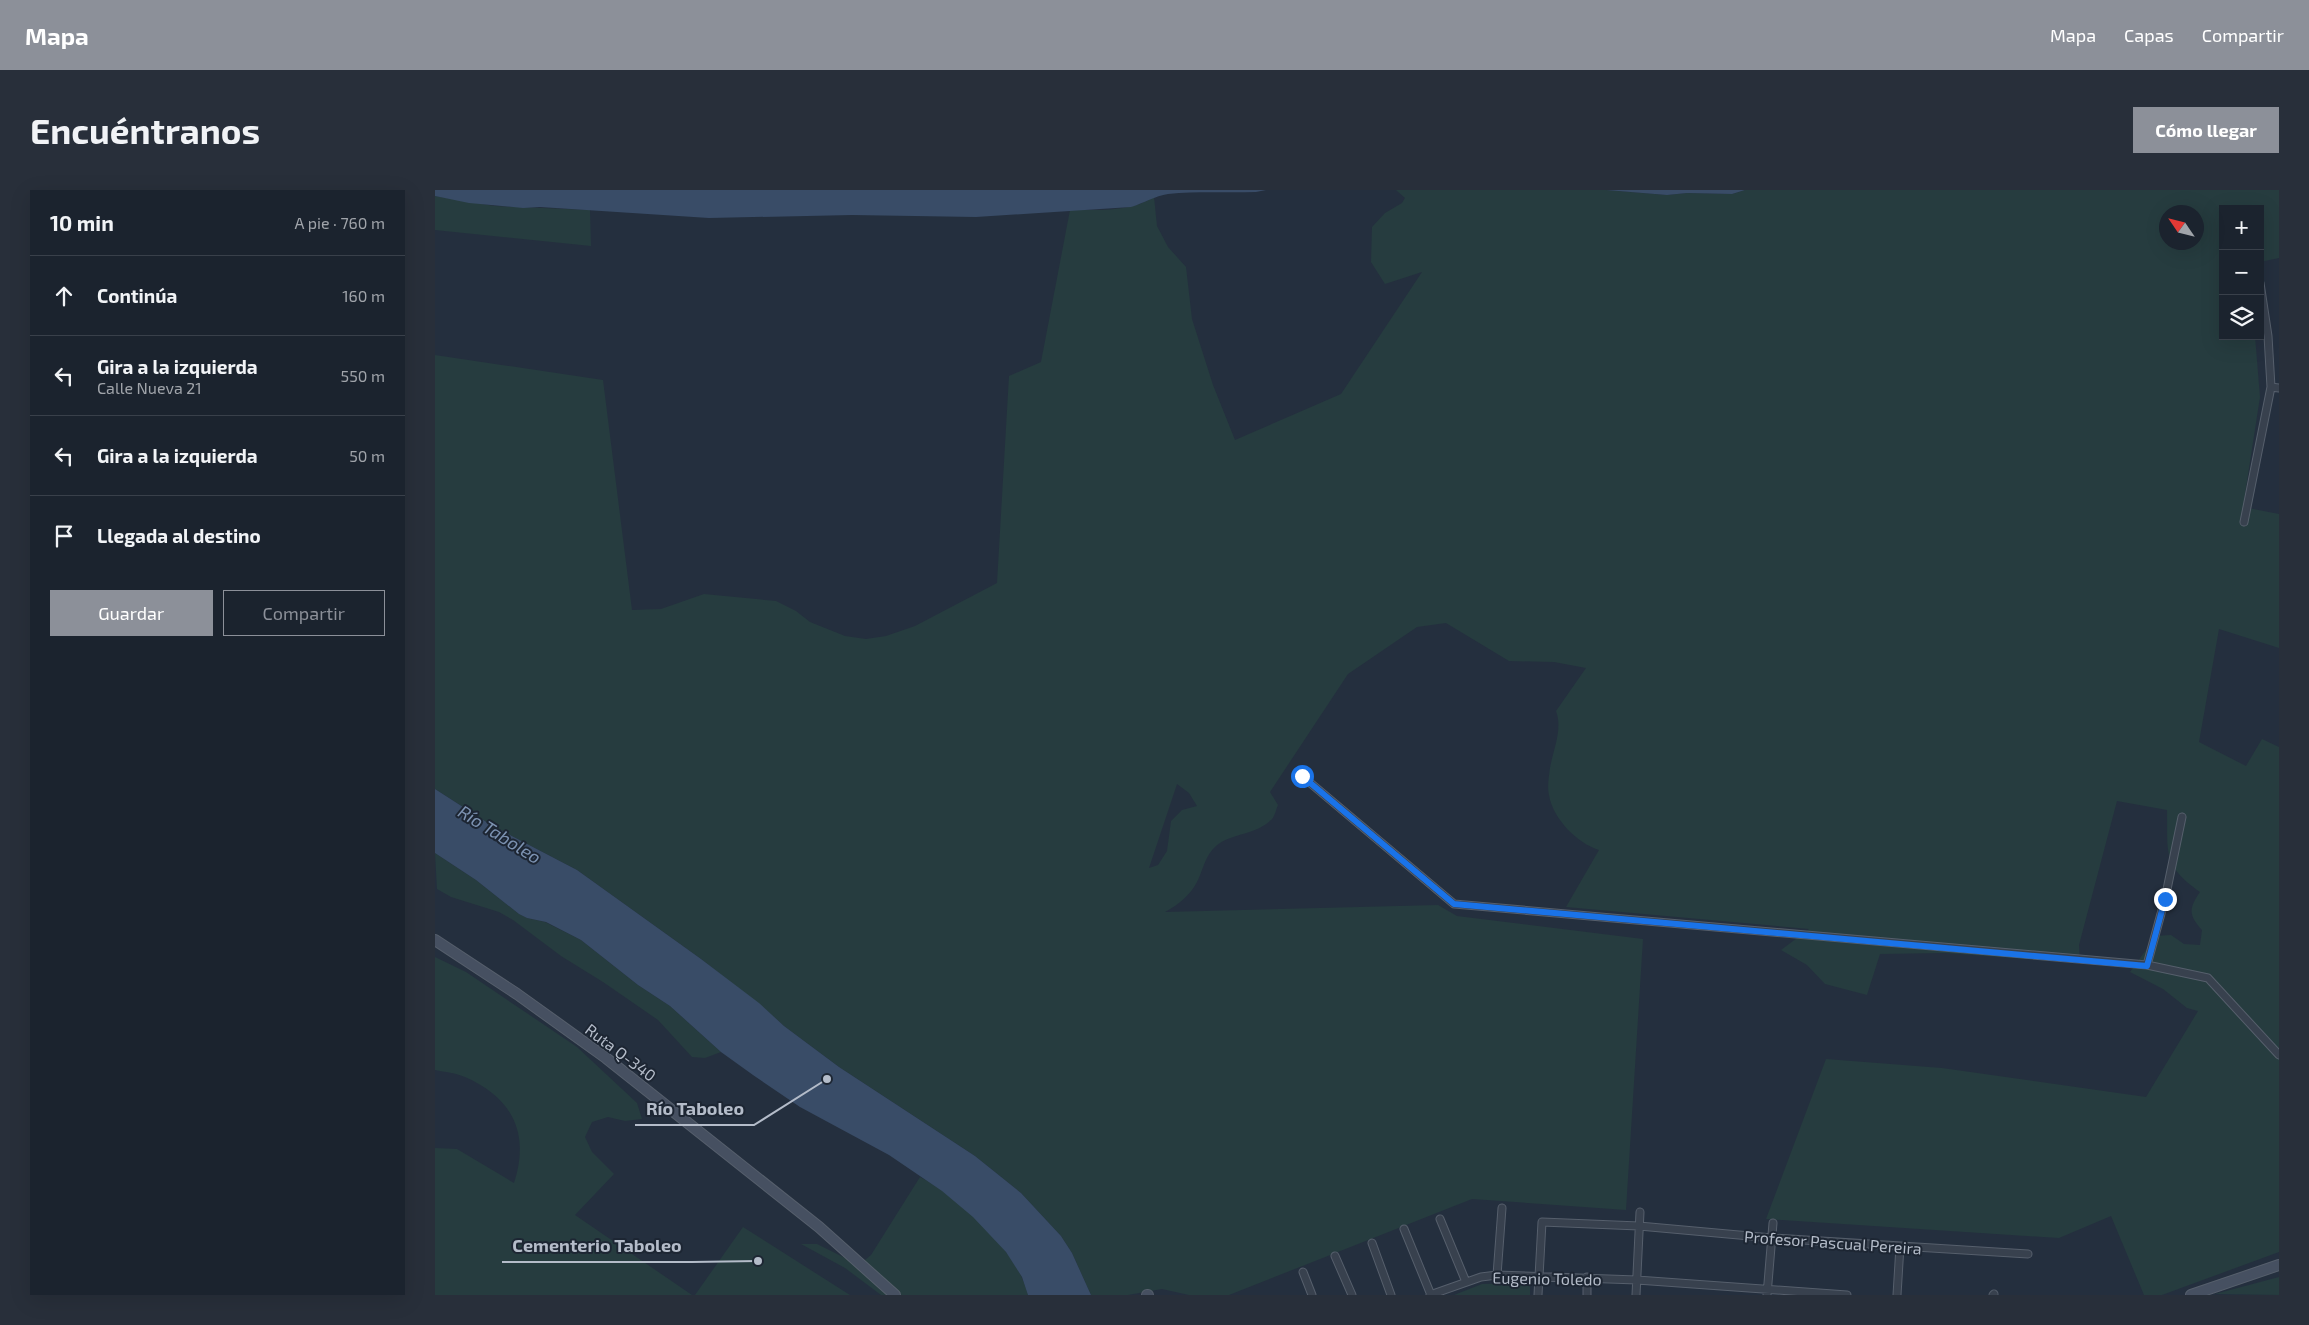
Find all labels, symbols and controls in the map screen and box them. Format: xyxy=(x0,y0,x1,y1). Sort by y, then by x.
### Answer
text: Mapa xyxy=(25,21,89,50)
text: Mapa xyxy=(2050,24,2096,46)
text: Capas xyxy=(2124,24,2174,46)
text: Compartir xyxy=(2202,24,2284,46)
button: Cómo llegar xyxy=(2133,107,2279,153)
text: Encuéntranos xyxy=(30,109,260,151)
north arrow xyxy=(2159,205,2204,250)
map controls xyxy=(2219,205,2264,340)
button: + xyxy=(2219,205,2264,250)
text: 10 min xyxy=(50,210,114,235)
text: A pie · 760 m xyxy=(295,213,385,232)
button: − xyxy=(2219,250,2264,295)
icon: ahead xyxy=(50,282,78,310)
text: Continúa xyxy=(97,284,177,307)
text: 160 m xyxy=(342,286,385,305)
button: layers xyxy=(2219,295,2264,340)
text: Gira a la izquierda xyxy=(97,355,258,378)
icon: left xyxy=(50,362,78,390)
text: 550 m xyxy=(341,366,385,385)
text: Calle Nueva 21 xyxy=(97,378,202,397)
icon: left xyxy=(50,442,78,470)
text: Gira a la izquierda xyxy=(97,444,258,467)
text: 50 m xyxy=(349,446,385,465)
icon: arrive xyxy=(50,522,78,550)
text: Llegada al destino xyxy=(97,524,261,547)
button: Guardar xyxy=(50,590,213,636)
button: Compartir xyxy=(223,590,385,636)
route start xyxy=(1291,765,1314,788)
water label: Río Taboleo xyxy=(454,800,546,868)
route end xyxy=(2154,888,2177,911)
street label: Ruta Q-340 xyxy=(581,1019,660,1086)
callout: Río Taboleo xyxy=(635,1092,754,1125)
text: Río Taboleo xyxy=(646,1097,744,1119)
street label: Profesor Pascual Pereira xyxy=(1744,1226,1922,1258)
callout: Cementerio Taboleo xyxy=(502,1229,692,1262)
text: Cementerio Taboleo xyxy=(512,1234,682,1256)
street label: Eugenio Toledo xyxy=(1492,1268,1602,1288)

